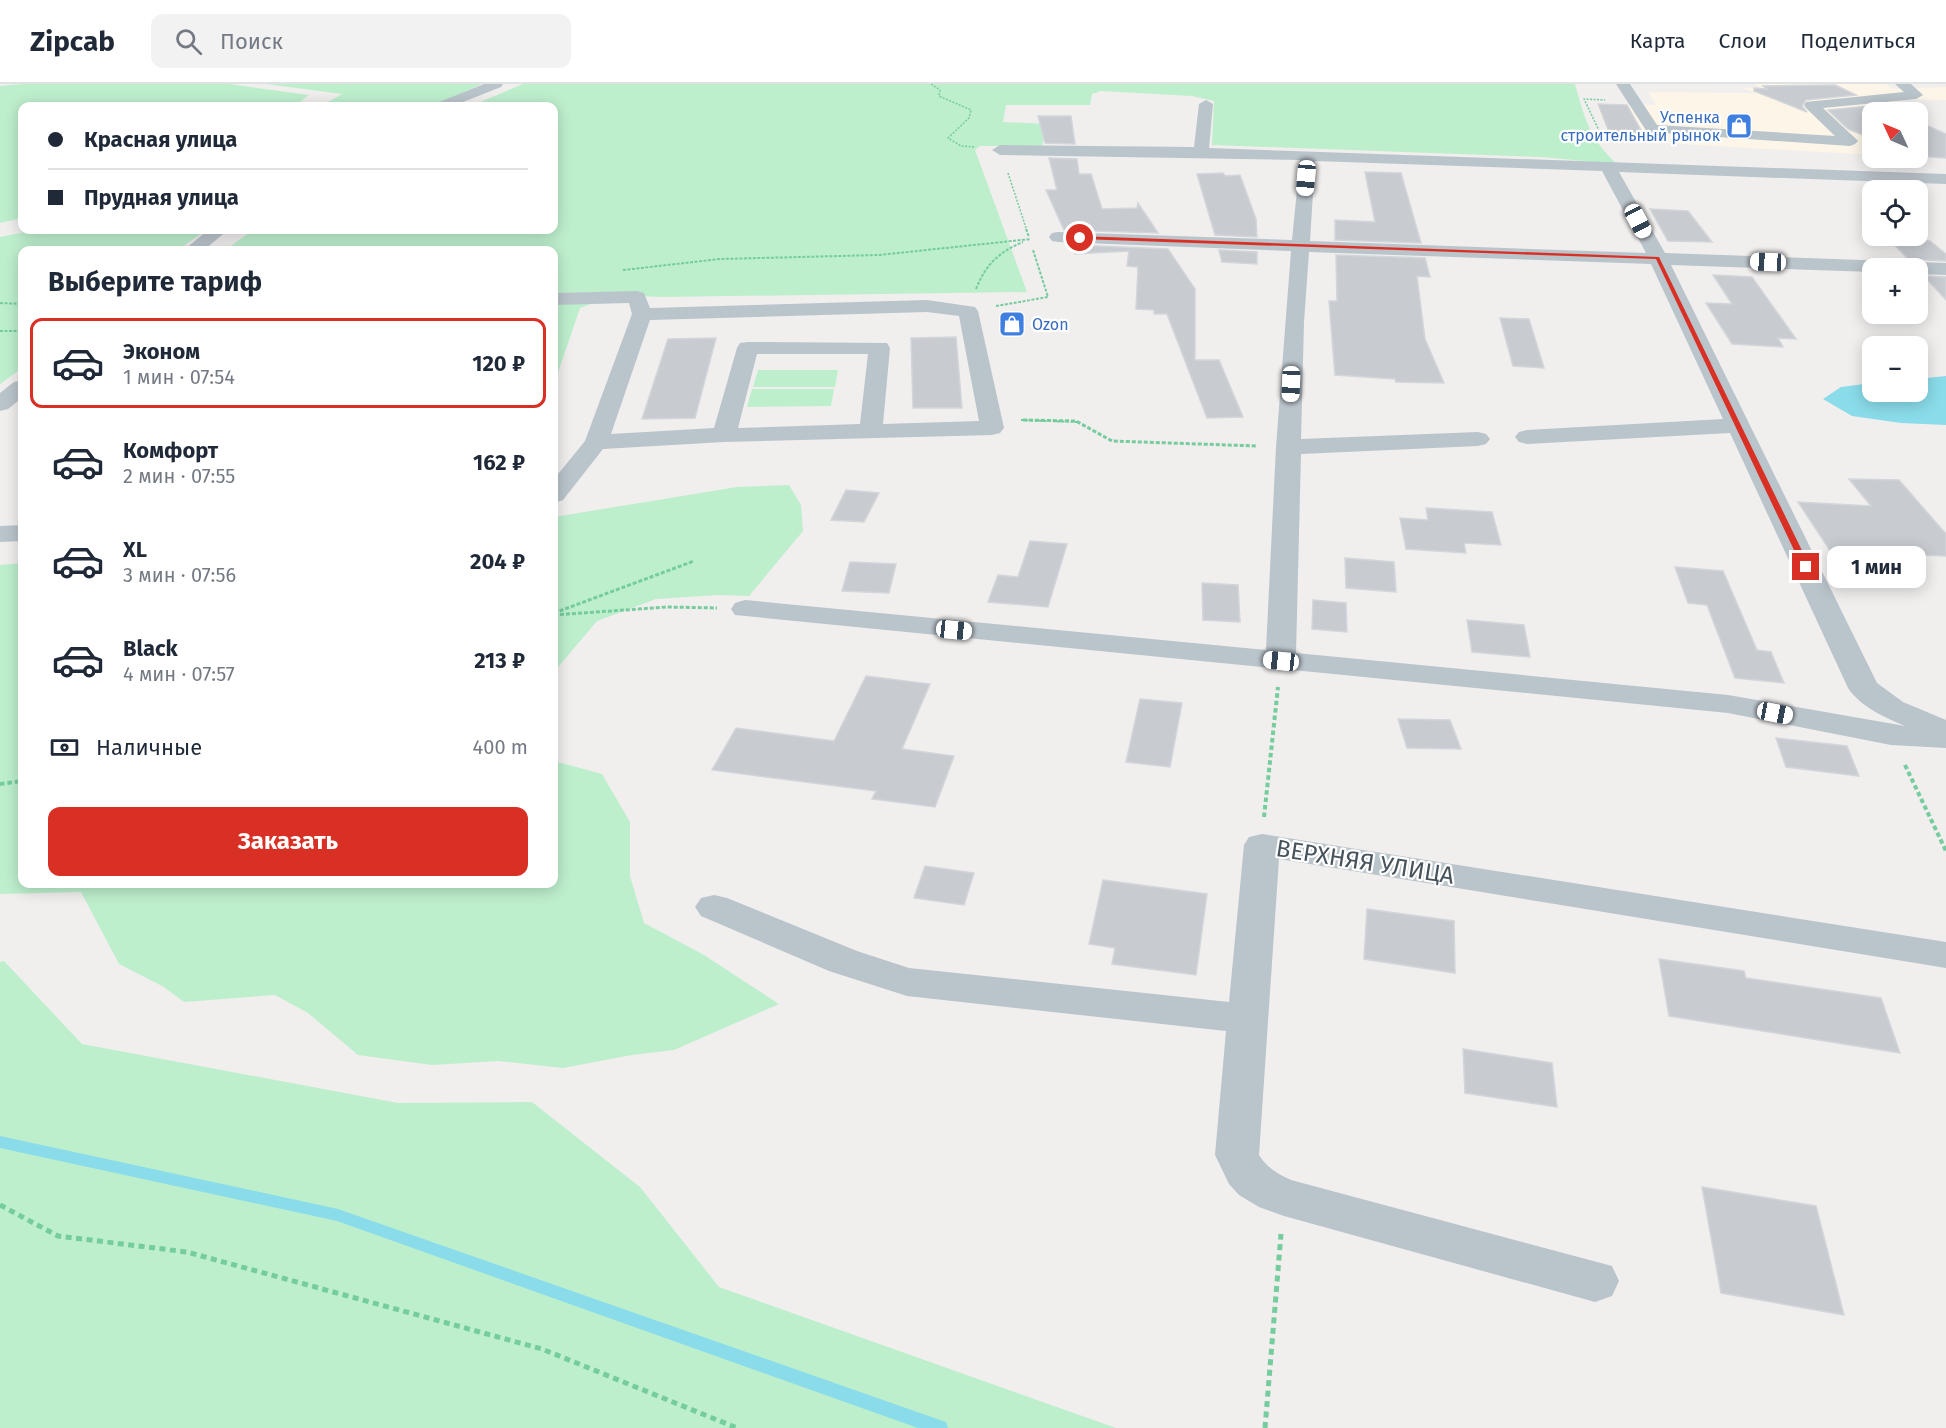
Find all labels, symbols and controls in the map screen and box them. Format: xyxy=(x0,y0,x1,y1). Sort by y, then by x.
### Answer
search box xyxy=(151,14,571,68)
text: Zipcab xyxy=(30,25,115,58)
icon: search xyxy=(172,25,205,58)
text: Поиск xyxy=(220,28,283,55)
text: Карта xyxy=(1630,28,1686,54)
text: Слои xyxy=(1719,28,1767,54)
text: Поделиться xyxy=(1800,28,1916,54)
north arrow xyxy=(1862,102,1928,168)
map controls xyxy=(1862,102,1928,402)
place label: Успенка строительный рынок xyxy=(1560,108,1721,145)
shop icon: Успенка строительный рынок xyxy=(1724,111,1754,141)
text: Красная улица xyxy=(84,126,237,153)
car xyxy=(1295,159,1317,197)
button: locate xyxy=(1862,180,1928,246)
text: Прудная улица xyxy=(84,184,239,211)
car xyxy=(1622,201,1654,241)
route start xyxy=(1066,224,1093,251)
car xyxy=(1750,252,1786,272)
button: + xyxy=(1862,258,1928,324)
text: Выберите тариф xyxy=(48,266,262,298)
shop icon: Ozon xyxy=(997,309,1027,339)
place label: Ozon xyxy=(1032,315,1069,334)
icon: car xyxy=(51,336,105,390)
button: − xyxy=(1862,336,1928,402)
text: Эконом xyxy=(123,338,200,365)
text: 120 ₽ xyxy=(472,350,525,377)
text: 1 мин · 07:54 xyxy=(123,365,235,389)
car xyxy=(1281,366,1301,402)
icon: car xyxy=(51,435,105,489)
text: Комфорт xyxy=(123,437,218,464)
text: 162 ₽ xyxy=(473,449,525,476)
text: 2 мин · 07:55 xyxy=(123,464,235,488)
icon: car xyxy=(51,534,105,588)
text: XL xyxy=(123,536,147,563)
callout: 1 мин xyxy=(1827,546,1926,588)
text: 204 ₽ xyxy=(470,548,525,575)
route end xyxy=(1792,553,1819,580)
text: 1 мин xyxy=(1851,555,1902,579)
text: 3 мин · 07:56 xyxy=(123,563,236,587)
car xyxy=(935,619,973,641)
icon: car xyxy=(51,633,105,687)
text: Black xyxy=(123,635,178,662)
text: 213 ₽ xyxy=(474,647,525,674)
car xyxy=(1262,650,1300,672)
text: 4 мин · 07:57 xyxy=(123,662,235,686)
car xyxy=(1756,701,1794,725)
icon: cash xyxy=(48,731,81,764)
text: Наличные xyxy=(96,734,202,761)
text: 400 m xyxy=(473,735,528,759)
button: Заказать xyxy=(48,807,528,876)
street label: ВЕРХНЯЯ УЛИЦА xyxy=(1274,834,1456,890)

